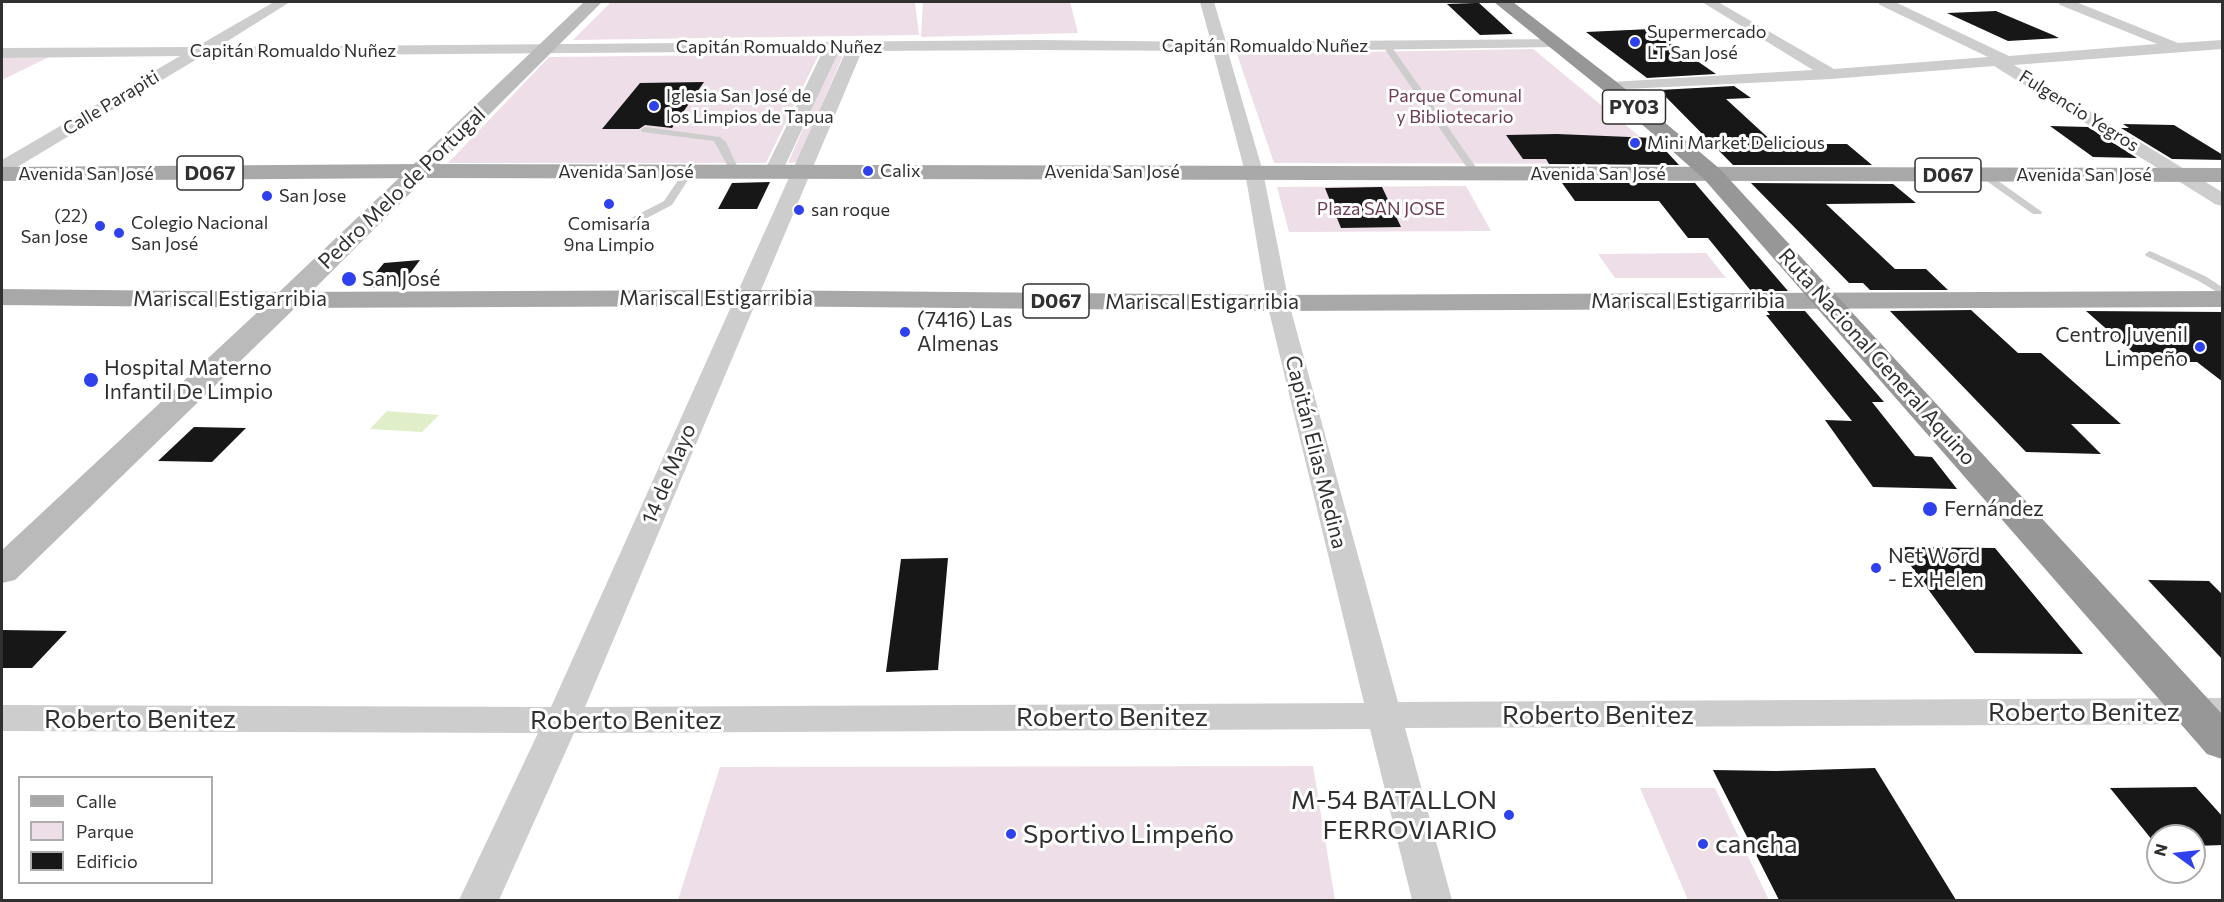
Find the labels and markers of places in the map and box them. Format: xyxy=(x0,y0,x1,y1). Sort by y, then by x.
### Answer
place label: Supermercado LT San José xyxy=(1647,21,1766,63)
marker: Supermercado LT San José xyxy=(1628,35,1642,49)
place label: Iglesia San José de los Limpios de Tapua xyxy=(666,85,834,128)
marker: Iglesia San José de los Limpios de Tapua xyxy=(647,99,661,113)
place label: Mini Market Delicious xyxy=(1647,132,1825,154)
marker: Mini Market Delicious xyxy=(1628,136,1642,150)
place label: Calix xyxy=(880,160,921,182)
marker: Calix xyxy=(861,164,875,178)
place label: San Jose xyxy=(279,185,346,207)
marker: San Jose xyxy=(260,189,274,203)
marker: Comisaría 9na Limpio xyxy=(602,197,616,211)
place label: san roque xyxy=(811,199,890,221)
marker: san roque xyxy=(792,203,806,217)
place label: (22) San Jose xyxy=(21,205,88,248)
place label: Colegio Nacional San José xyxy=(131,212,268,254)
place label: Comisaría 9na Limpio xyxy=(564,213,654,256)
marker: (22) San Jose xyxy=(93,219,107,233)
marker: Colegio Nacional San José xyxy=(112,226,126,240)
place label: San José xyxy=(362,266,440,292)
marker: San José xyxy=(340,270,358,288)
place label: (7416) Las Almenas xyxy=(917,307,1013,357)
place label: Centro Juvenil Limpeño xyxy=(2055,322,2188,372)
marker: (7416) Las Almenas xyxy=(898,325,912,339)
marker: Centro Juvenil Limpeño xyxy=(2193,340,2207,354)
place label: Hospital Materno Infantil De Limpio xyxy=(104,355,273,405)
marker: Hospital Materno Infantil De Limpio xyxy=(82,371,100,389)
place label: Fernández xyxy=(1944,496,2044,522)
marker: Fernández xyxy=(1921,500,1939,518)
place label: Net Word - Ex Helen xyxy=(1888,543,1984,593)
marker: Net Word - Ex Helen xyxy=(1869,561,1883,575)
place label: M-54 BATALLON FERROVIARIO xyxy=(1291,784,1497,846)
marker: M-54 BATALLON FERROVIARIO xyxy=(1502,808,1516,822)
place label: Sportivo Limpeño xyxy=(1023,818,1234,850)
marker: Sportivo Limpeño xyxy=(1004,827,1018,841)
place label: cancha xyxy=(1715,828,1798,860)
marker: cancha xyxy=(1696,837,1710,851)

